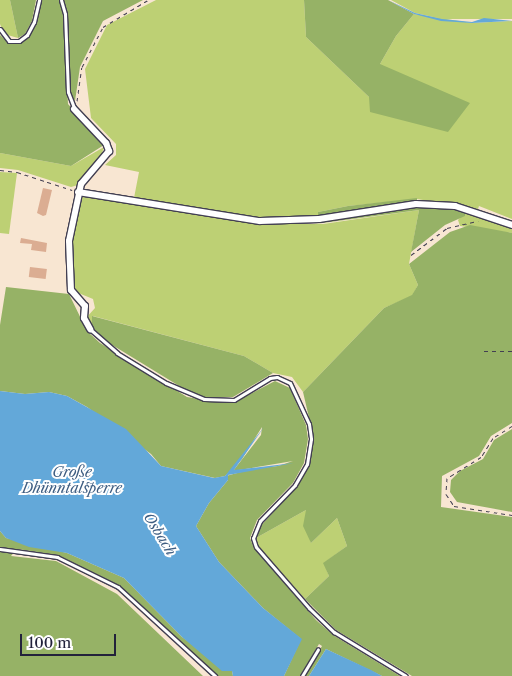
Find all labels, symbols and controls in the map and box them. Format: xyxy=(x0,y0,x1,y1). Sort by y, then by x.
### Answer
water label: Große Dhünntalsperre xyxy=(22,464,122,497)
water label: Osbach xyxy=(140,509,180,559)
scale bar xyxy=(22,624,119,656)
text: 100 m xyxy=(28,633,71,652)

